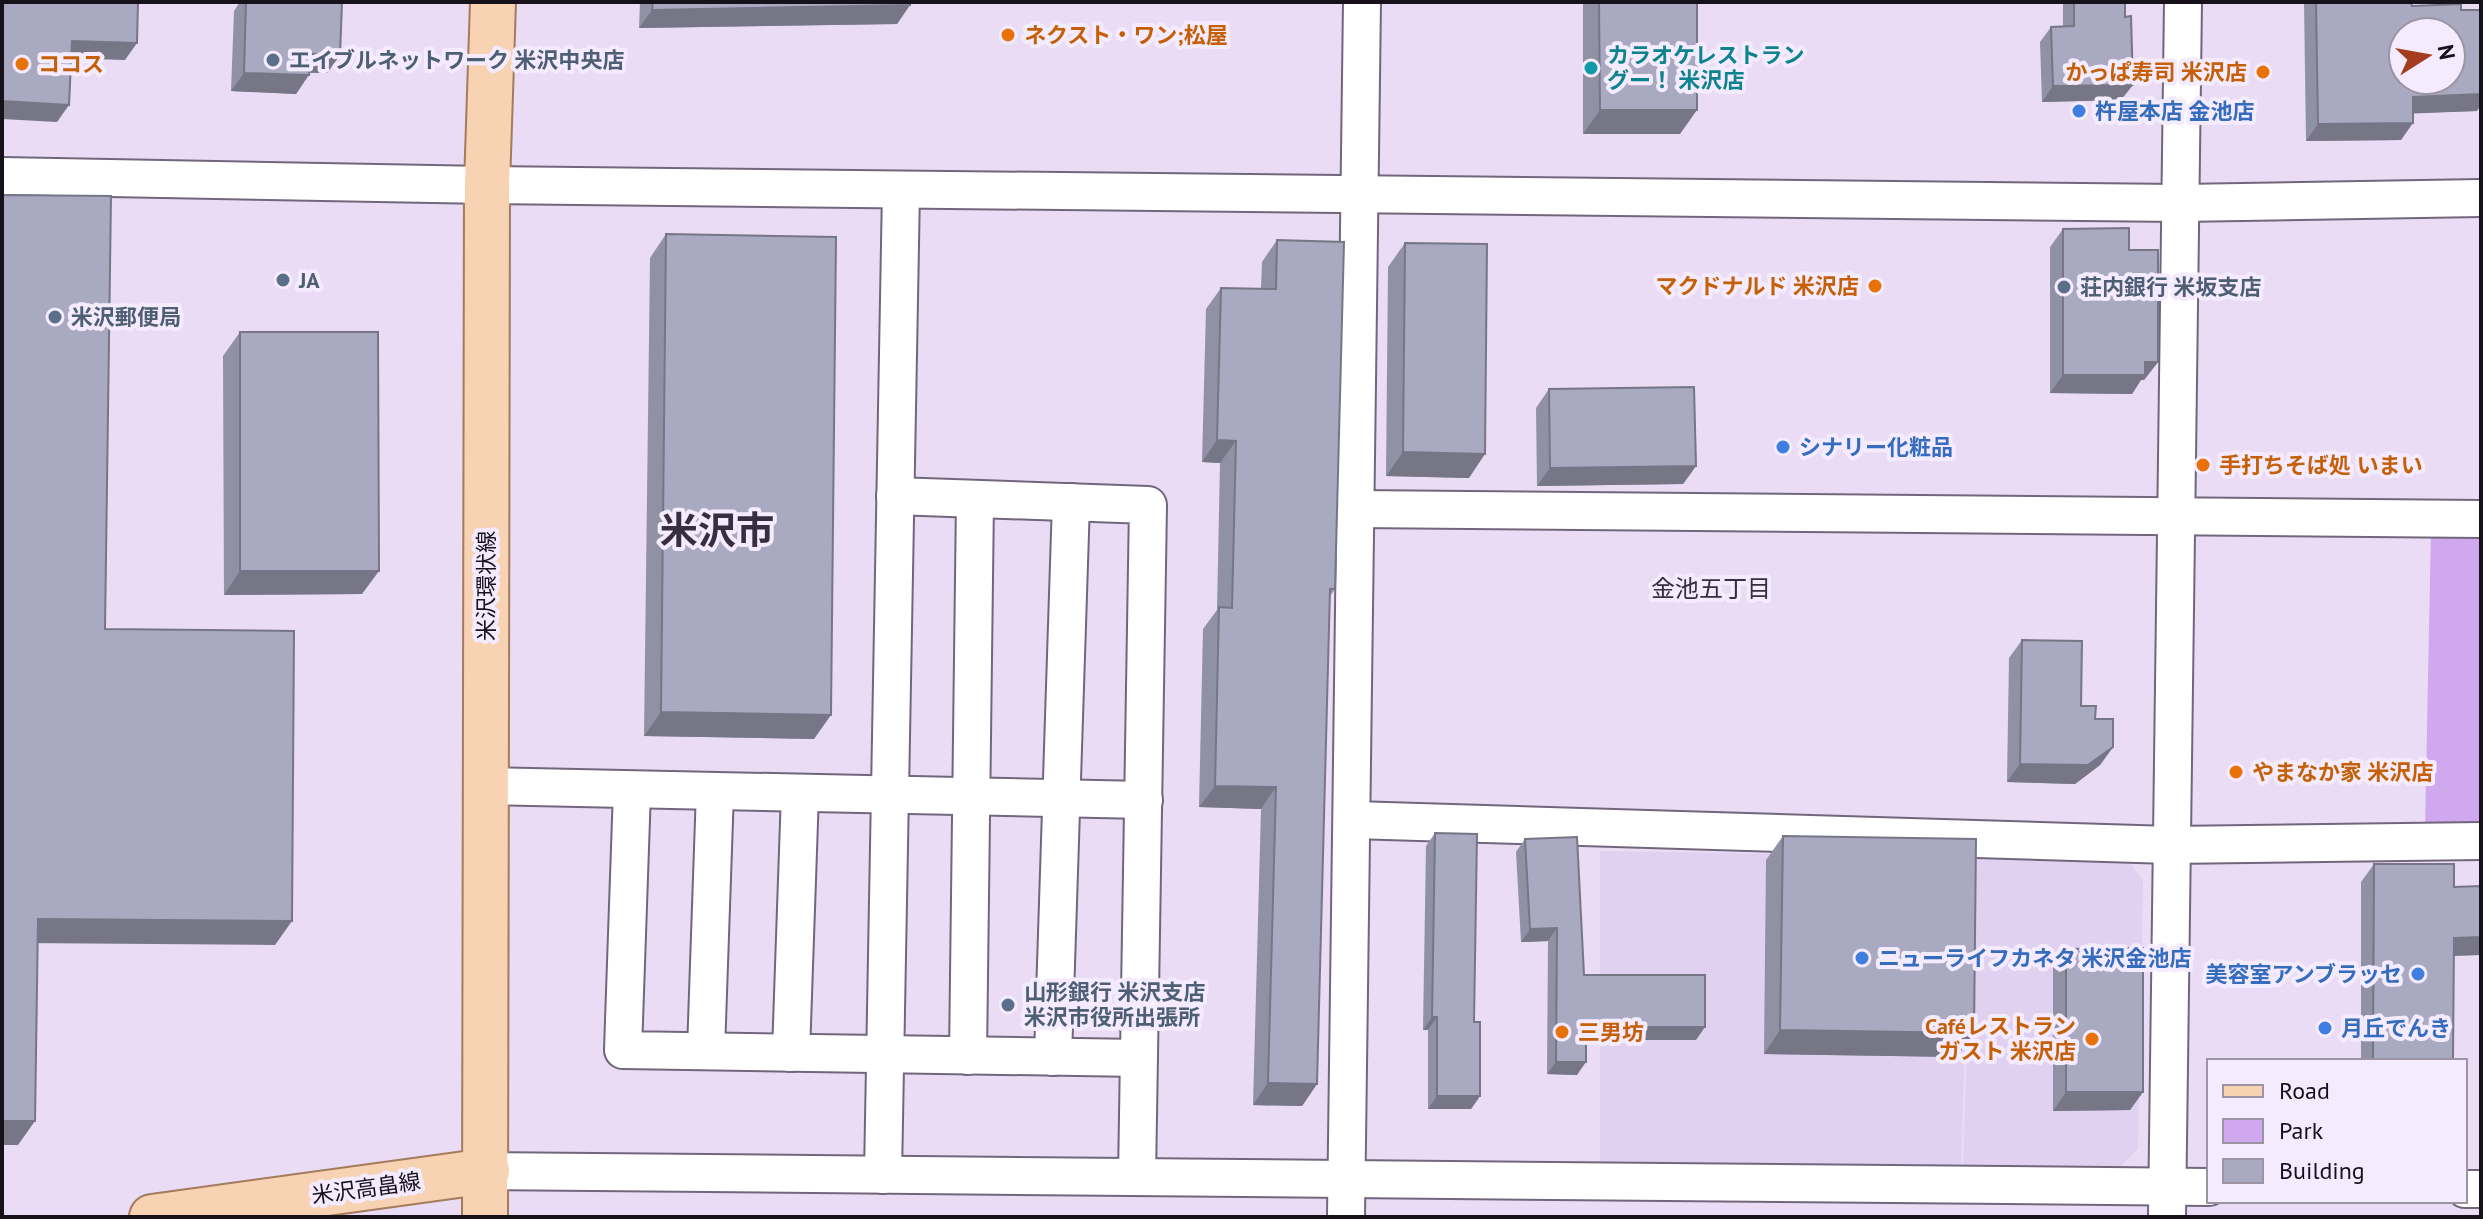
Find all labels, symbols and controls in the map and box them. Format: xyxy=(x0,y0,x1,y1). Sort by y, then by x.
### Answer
north arrow xyxy=(2387,16,2467,96)
place label: ネクスト・ワン;松屋 xyxy=(1024,21,1228,49)
marker: ネクスト・ワン;松屋 xyxy=(999,26,1017,44)
place label: カラオケレストラン グー！ 米沢店 xyxy=(1607,41,1805,94)
text: N xyxy=(2432,42,2462,62)
place label: エイブルネットワーク 米沢中央店 xyxy=(289,46,625,74)
place label: ココス xyxy=(38,50,104,78)
marker: エイブルネットワーク 米沢中央店 xyxy=(264,51,282,69)
marker: ココス xyxy=(13,55,31,73)
place label: かっぱ寿司 米沢店 xyxy=(2065,58,2247,86)
marker: カラオケレストラン グー！ 米沢店 xyxy=(1582,59,1600,77)
marker: かっぱ寿司 米沢店 xyxy=(2254,63,2272,81)
place label: 杵屋本店 金池店 xyxy=(2095,97,2255,125)
marker: 杵屋本店 金池店 xyxy=(2070,102,2088,120)
place label: JA xyxy=(298,266,320,294)
marker: JA xyxy=(274,271,292,289)
place label: マクドナルド 米沢店 xyxy=(1655,272,1859,300)
place label: 荘内銀行 米坂支店 xyxy=(2080,273,2262,301)
marker: マクドナルド 米沢店 xyxy=(1866,277,1884,295)
marker: 荘内銀行 米坂支店 xyxy=(2055,278,2073,296)
place label: 米沢郵便局 xyxy=(71,303,181,331)
marker: 米沢郵便局 xyxy=(46,308,64,326)
place label: シナリー化粧品 xyxy=(1799,433,1953,461)
marker: シナリー化粧品 xyxy=(1774,438,1792,456)
place label: 手打ちそば処 いまい xyxy=(2219,451,2423,479)
marker: 手打ちそば処 いまい xyxy=(2194,456,2212,474)
district label: 米沢市 xyxy=(660,505,774,554)
street label: 米沢環状線 xyxy=(472,531,500,641)
district label: 金池五丁目 xyxy=(1651,573,1771,604)
place label: やまなか家 米沢店 xyxy=(2252,758,2434,786)
marker: やまなか家 米沢店 xyxy=(2227,763,2245,781)
place label: ニューライフカネタ 米沢金池店 xyxy=(1878,944,2192,972)
marker: ニューライフカネタ 米沢金池店 xyxy=(1853,949,1871,967)
place label: 美容室アンブラッセ xyxy=(2206,960,2402,988)
marker: 美容室アンブラッセ xyxy=(2409,965,2427,983)
place label: 山形銀行 米沢支店 米沢市役所出張所 xyxy=(1024,978,1206,1031)
marker: 山形銀行 米沢支店 米沢市役所出張所 xyxy=(999,996,1017,1014)
place label: Caféレストラン ガスト 米沢店 xyxy=(1925,1012,2076,1065)
place label: 月丘でんき xyxy=(2341,1014,2451,1042)
place label: 三男坊 xyxy=(1578,1018,1644,1046)
marker: 月丘でんき xyxy=(2316,1019,2334,1037)
marker: 三男坊 xyxy=(1553,1023,1571,1041)
marker: Caféレストラン ガスト 米沢店 xyxy=(2083,1030,2101,1048)
legend xyxy=(2207,1059,2467,1203)
text: Road xyxy=(2279,1075,2330,1106)
text: Park xyxy=(2279,1115,2324,1146)
text: Building xyxy=(2279,1155,2365,1186)
street label: 米沢高畠線 xyxy=(310,1166,422,1210)

